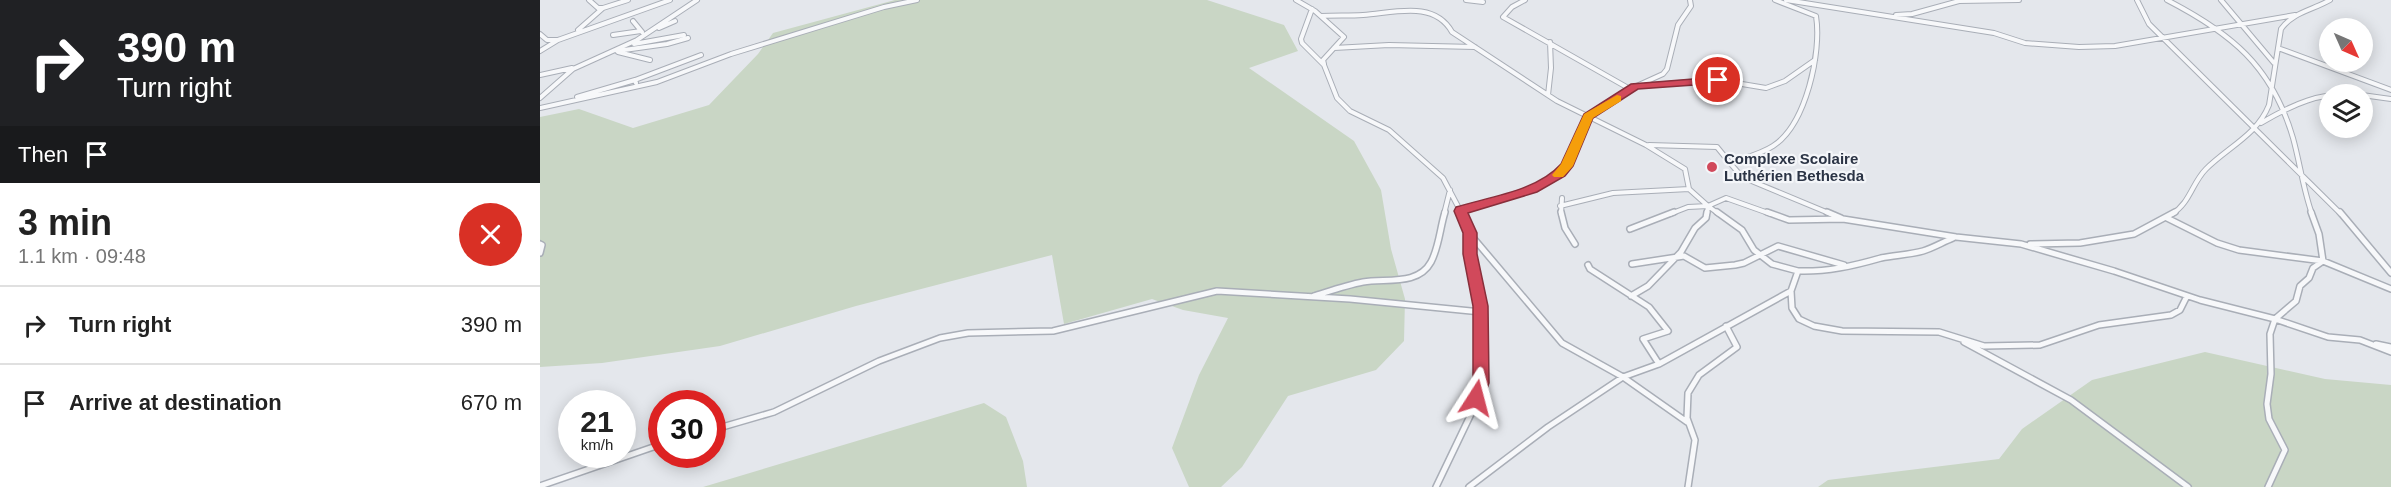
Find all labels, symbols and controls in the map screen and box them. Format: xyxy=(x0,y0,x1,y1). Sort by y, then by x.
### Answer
north arrow xyxy=(2319,18,2373,72)
map controls xyxy=(2319,18,2373,138)
icon: right xyxy=(18,24,96,102)
text: 390 m xyxy=(117,24,236,71)
pin xyxy=(1692,54,1743,105)
icon: arrive xyxy=(1701,63,1734,96)
text: Turn right xyxy=(117,73,232,103)
button: layers xyxy=(2319,84,2373,138)
icon: arrive xyxy=(80,138,113,171)
text: Then xyxy=(18,142,68,167)
place label: Complexe Scolaire Luthérien Bethesda xyxy=(1724,150,1865,184)
marker: Complexe Scolaire Luthérien Bethesda xyxy=(1705,160,1719,174)
text: 3 min xyxy=(18,202,112,243)
button: close xyxy=(459,203,522,266)
text: 1.1 km · 09:48 xyxy=(18,245,146,267)
icon: right xyxy=(18,309,51,342)
text: Turn right xyxy=(69,312,171,337)
text: 390 m xyxy=(461,312,522,337)
position arrow xyxy=(1444,366,1508,430)
icon: arrive xyxy=(18,387,51,420)
text: Arrive at destination xyxy=(69,390,282,415)
text: 670 m xyxy=(461,390,522,415)
speed limit sign: 30 xyxy=(648,390,726,468)
text: 21 xyxy=(580,405,614,438)
text: km/h xyxy=(581,436,613,453)

